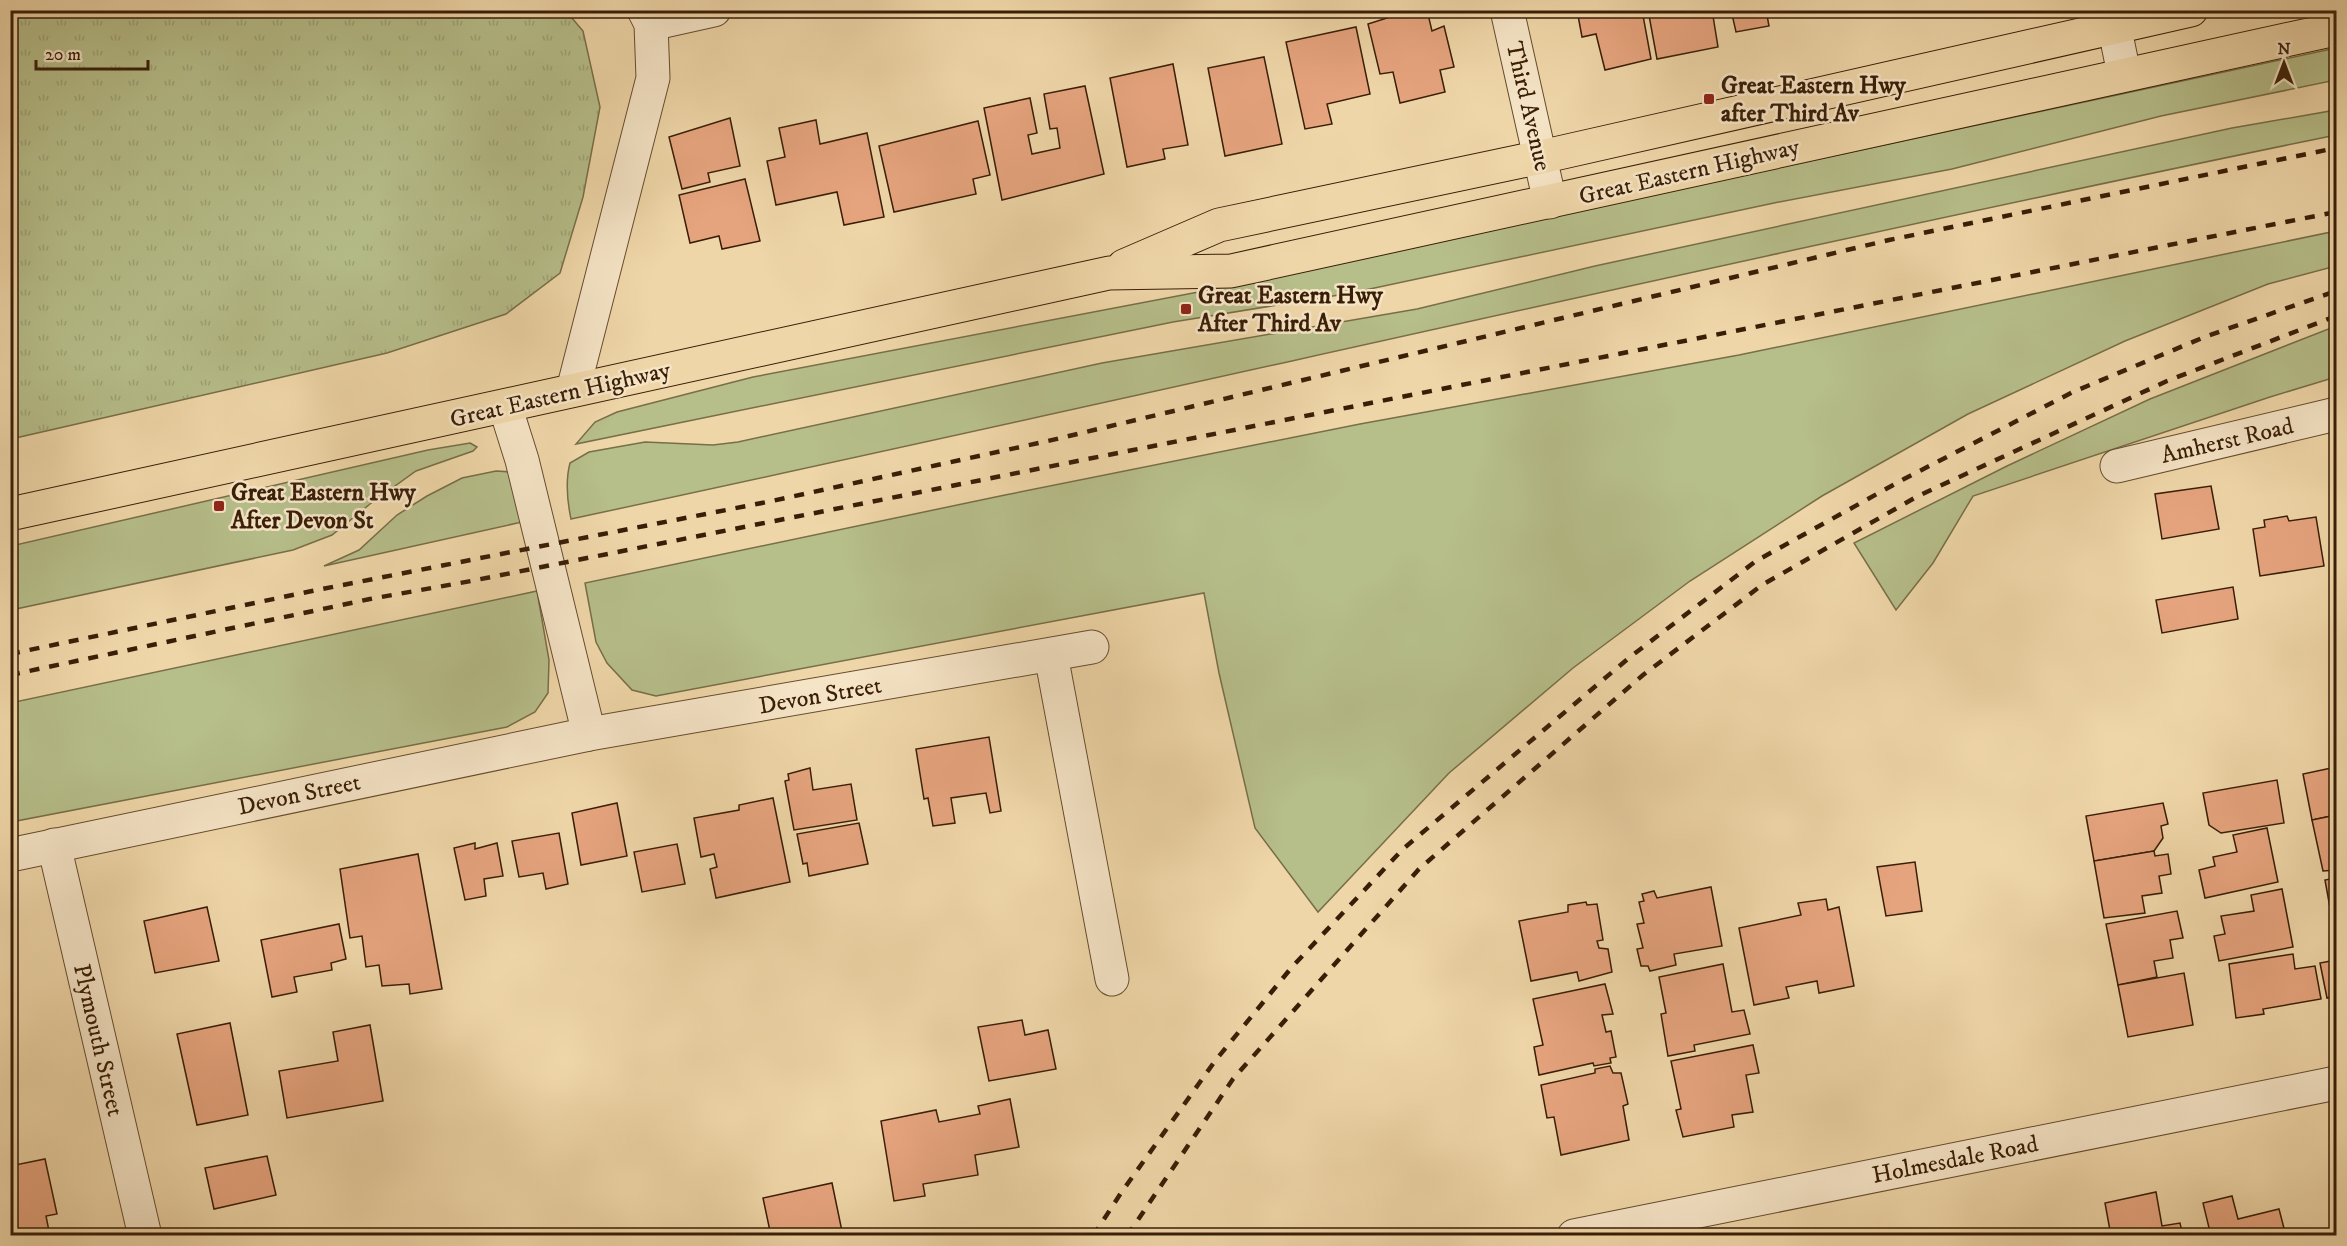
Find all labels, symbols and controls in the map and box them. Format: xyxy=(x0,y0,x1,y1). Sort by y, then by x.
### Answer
scale bar xyxy=(36,33,148,71)
north arrow xyxy=(2254,33,2314,93)
street label: Third Avenue xyxy=(1499,38,1558,174)
text: N xyxy=(2277,39,2291,59)
text: 20 m xyxy=(45,44,81,66)
place label: Great Eastern Hwy after Third Av xyxy=(1721,71,1906,129)
marker: Great Eastern Hwy after Third Av xyxy=(1702,92,1716,106)
street label: Great Eastern Highway xyxy=(1576,132,1803,212)
place label: Great Eastern Hwy After Third Av xyxy=(1197,281,1383,339)
marker: Great Eastern Hwy After Third Av xyxy=(1179,302,1193,316)
street label: Great Eastern Highway xyxy=(447,355,674,435)
street label: Amherst Road xyxy=(2158,411,2297,471)
place label: Great Eastern Hwy After Devon St xyxy=(230,478,416,536)
marker: Great Eastern Hwy After Devon St xyxy=(212,499,226,513)
street label: Devon Street xyxy=(756,670,884,722)
street label: Devon Street xyxy=(235,767,363,823)
street label: Plymouth Street xyxy=(66,961,130,1120)
street label: Holmesdale Road xyxy=(1870,1129,2041,1191)

